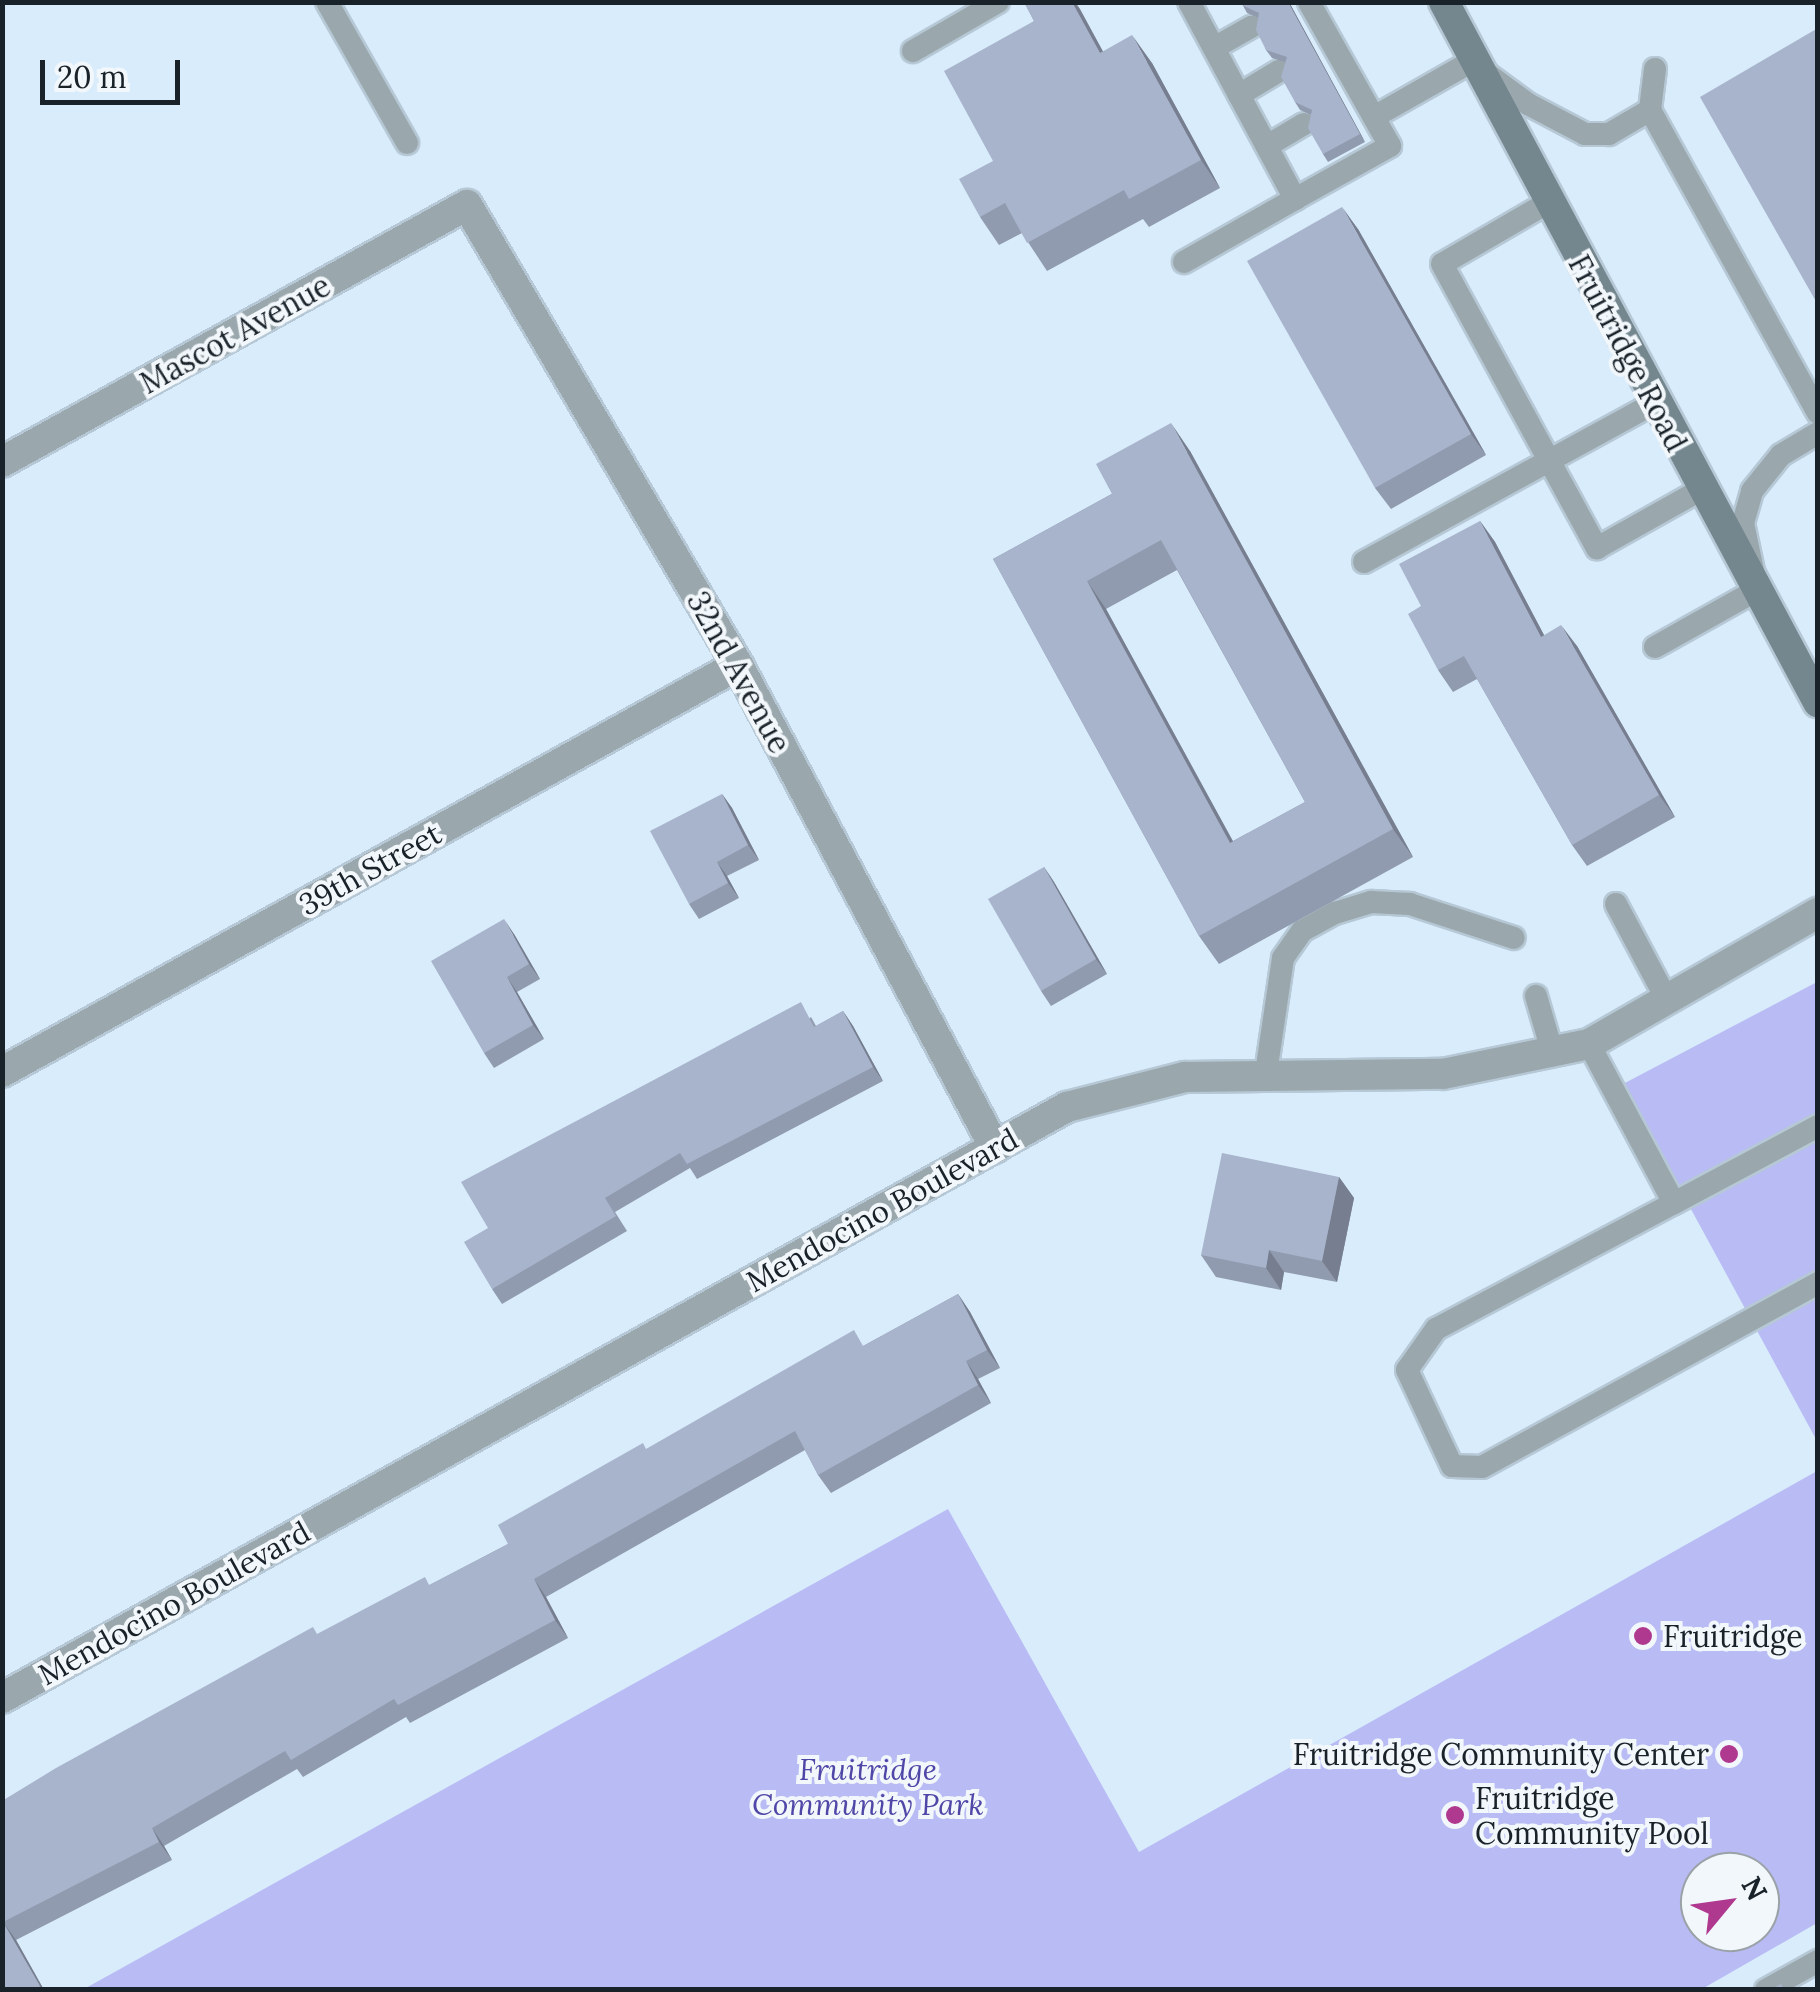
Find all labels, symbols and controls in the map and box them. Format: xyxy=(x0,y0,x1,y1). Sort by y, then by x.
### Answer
scale bar xyxy=(45,40,185,102)
text: 20 m xyxy=(57,58,126,96)
street label: Fruitridge Road xyxy=(1561,249,1695,457)
street label: Mascot Avenue xyxy=(134,267,336,401)
street label: 32nd Avenue xyxy=(680,585,798,759)
street label: 39th Street xyxy=(293,815,447,923)
street label: Mendocino Boulevard xyxy=(740,1120,1024,1300)
street label: Mendocino Boulevard xyxy=(32,1513,316,1693)
place label: Fruitridge xyxy=(1663,1618,1803,1654)
marker: Fruitridge xyxy=(1632,1625,1654,1647)
place label: Fruitridge Community Center xyxy=(1293,1736,1709,1772)
marker: Fruitridge Community Center xyxy=(1718,1743,1740,1765)
park label: Fruitridge Community Park xyxy=(752,1751,984,1822)
place label: Fruitridge Community Pool xyxy=(1475,1780,1709,1850)
marker: Fruitridge Community Pool xyxy=(1444,1804,1466,1826)
north arrow xyxy=(1680,1852,1780,1952)
text: N xyxy=(1733,1870,1775,1907)

